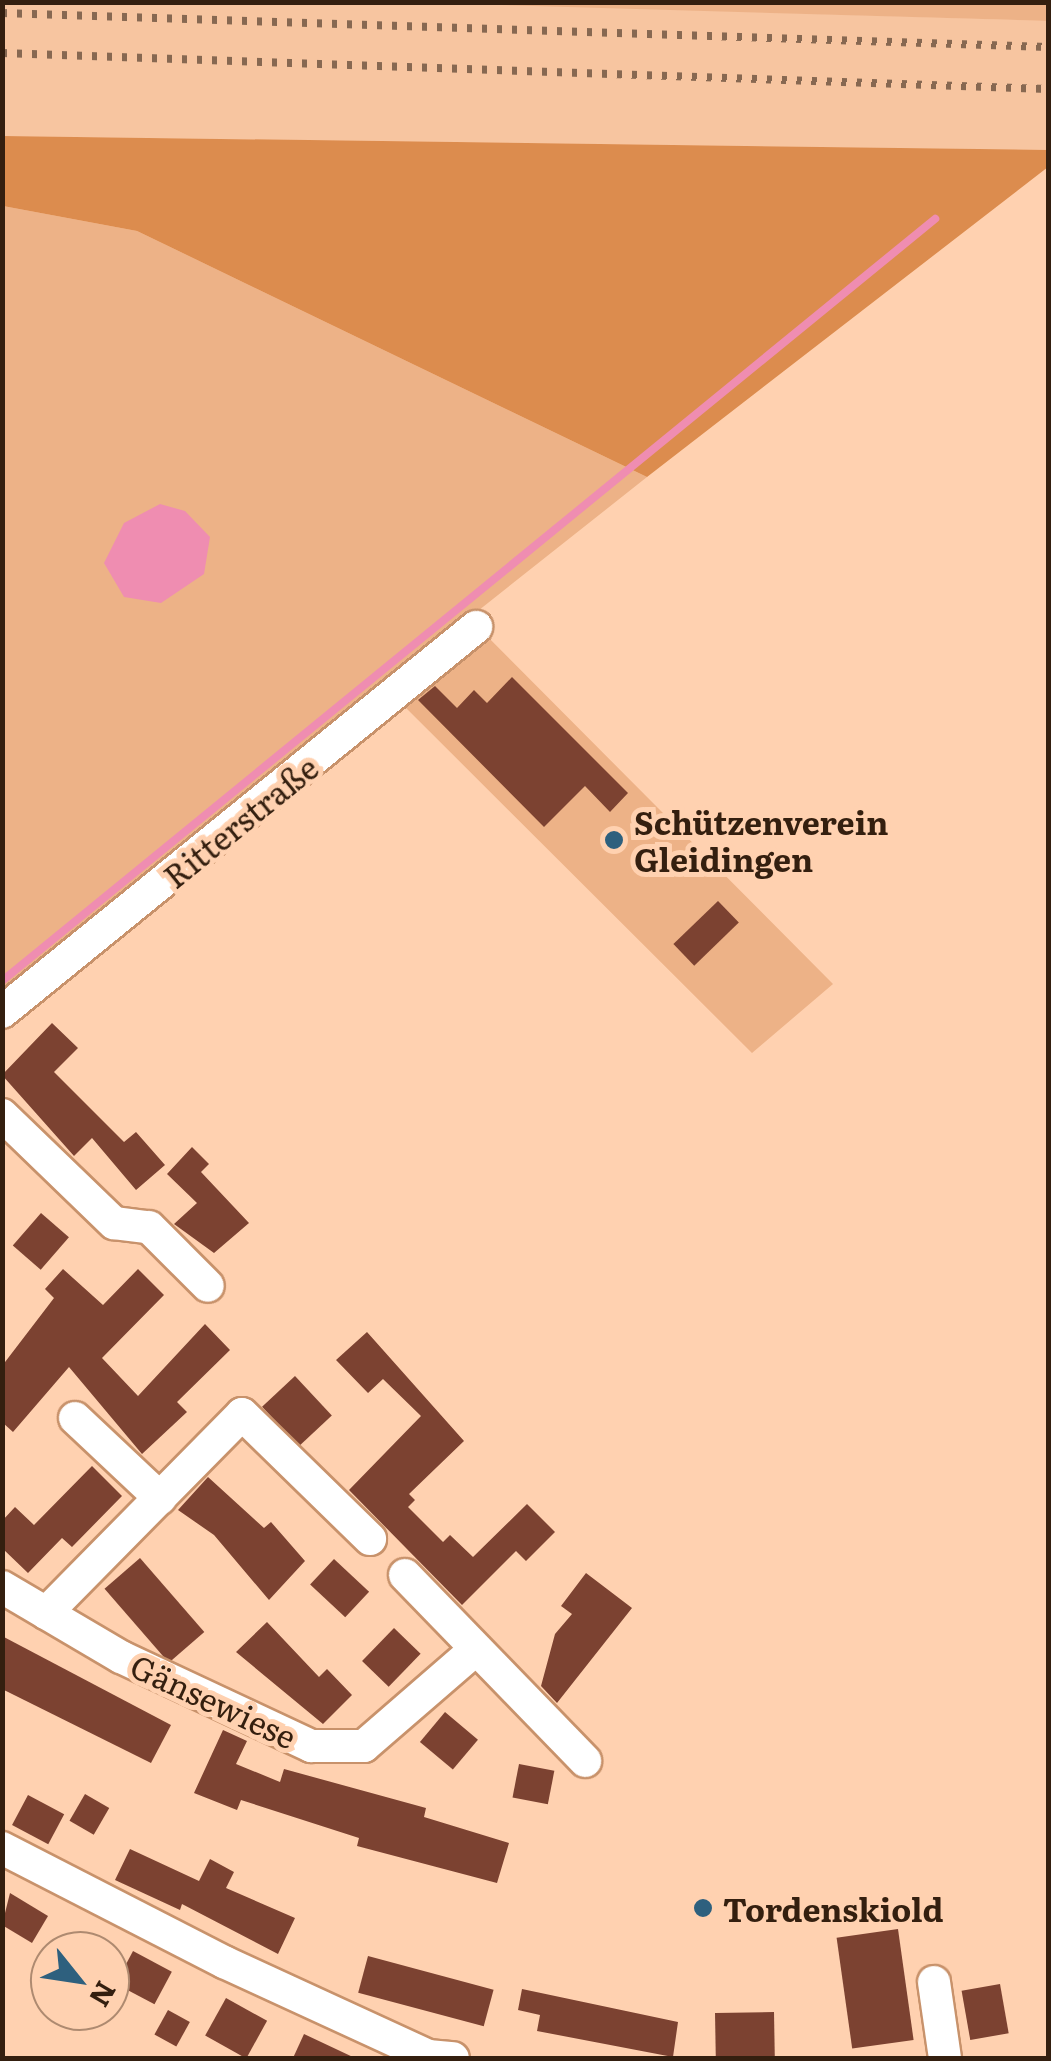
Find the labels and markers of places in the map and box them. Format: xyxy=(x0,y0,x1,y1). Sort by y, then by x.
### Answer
place label: Schützenverein Gleidingen xyxy=(634,803,889,878)
marker: Schützenverein Gleidingen xyxy=(603,829,625,851)
place label: Tordenskiold xyxy=(723,1889,944,1927)
marker: Tordenskiold xyxy=(692,1897,714,1919)

